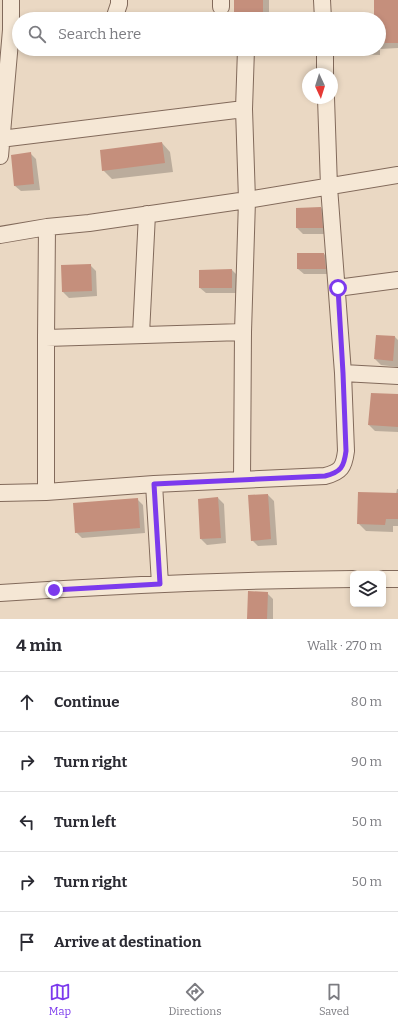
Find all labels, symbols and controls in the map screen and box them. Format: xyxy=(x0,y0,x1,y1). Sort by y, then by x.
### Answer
search box xyxy=(12,12,386,56)
icon: search xyxy=(26,23,48,45)
text: Search here xyxy=(58,25,141,43)
north arrow xyxy=(302,68,338,104)
route start xyxy=(329,279,347,297)
map controls xyxy=(350,571,386,607)
button: layers xyxy=(350,571,386,607)
route end xyxy=(45,581,63,599)
text: 4 min xyxy=(16,635,62,656)
text: Walk · 270 m xyxy=(307,638,382,653)
icon: ahead xyxy=(16,691,38,713)
text: Continue xyxy=(54,693,120,711)
text: 80 m xyxy=(351,694,382,709)
icon: right xyxy=(16,751,38,773)
text: Turn right xyxy=(54,753,127,771)
text: 90 m xyxy=(351,754,382,769)
icon: left xyxy=(16,811,38,833)
text: Turn left xyxy=(54,813,116,831)
text: 50 m xyxy=(352,814,382,829)
icon: right xyxy=(16,871,38,893)
text: Turn right xyxy=(54,873,127,891)
text: 50 m xyxy=(352,874,382,889)
icon: arrive xyxy=(16,931,38,953)
text: Arrive at destination xyxy=(54,933,201,951)
tab: Map xyxy=(49,981,71,1018)
tab: Directions xyxy=(169,981,221,1018)
tab: Saved xyxy=(319,981,349,1018)

